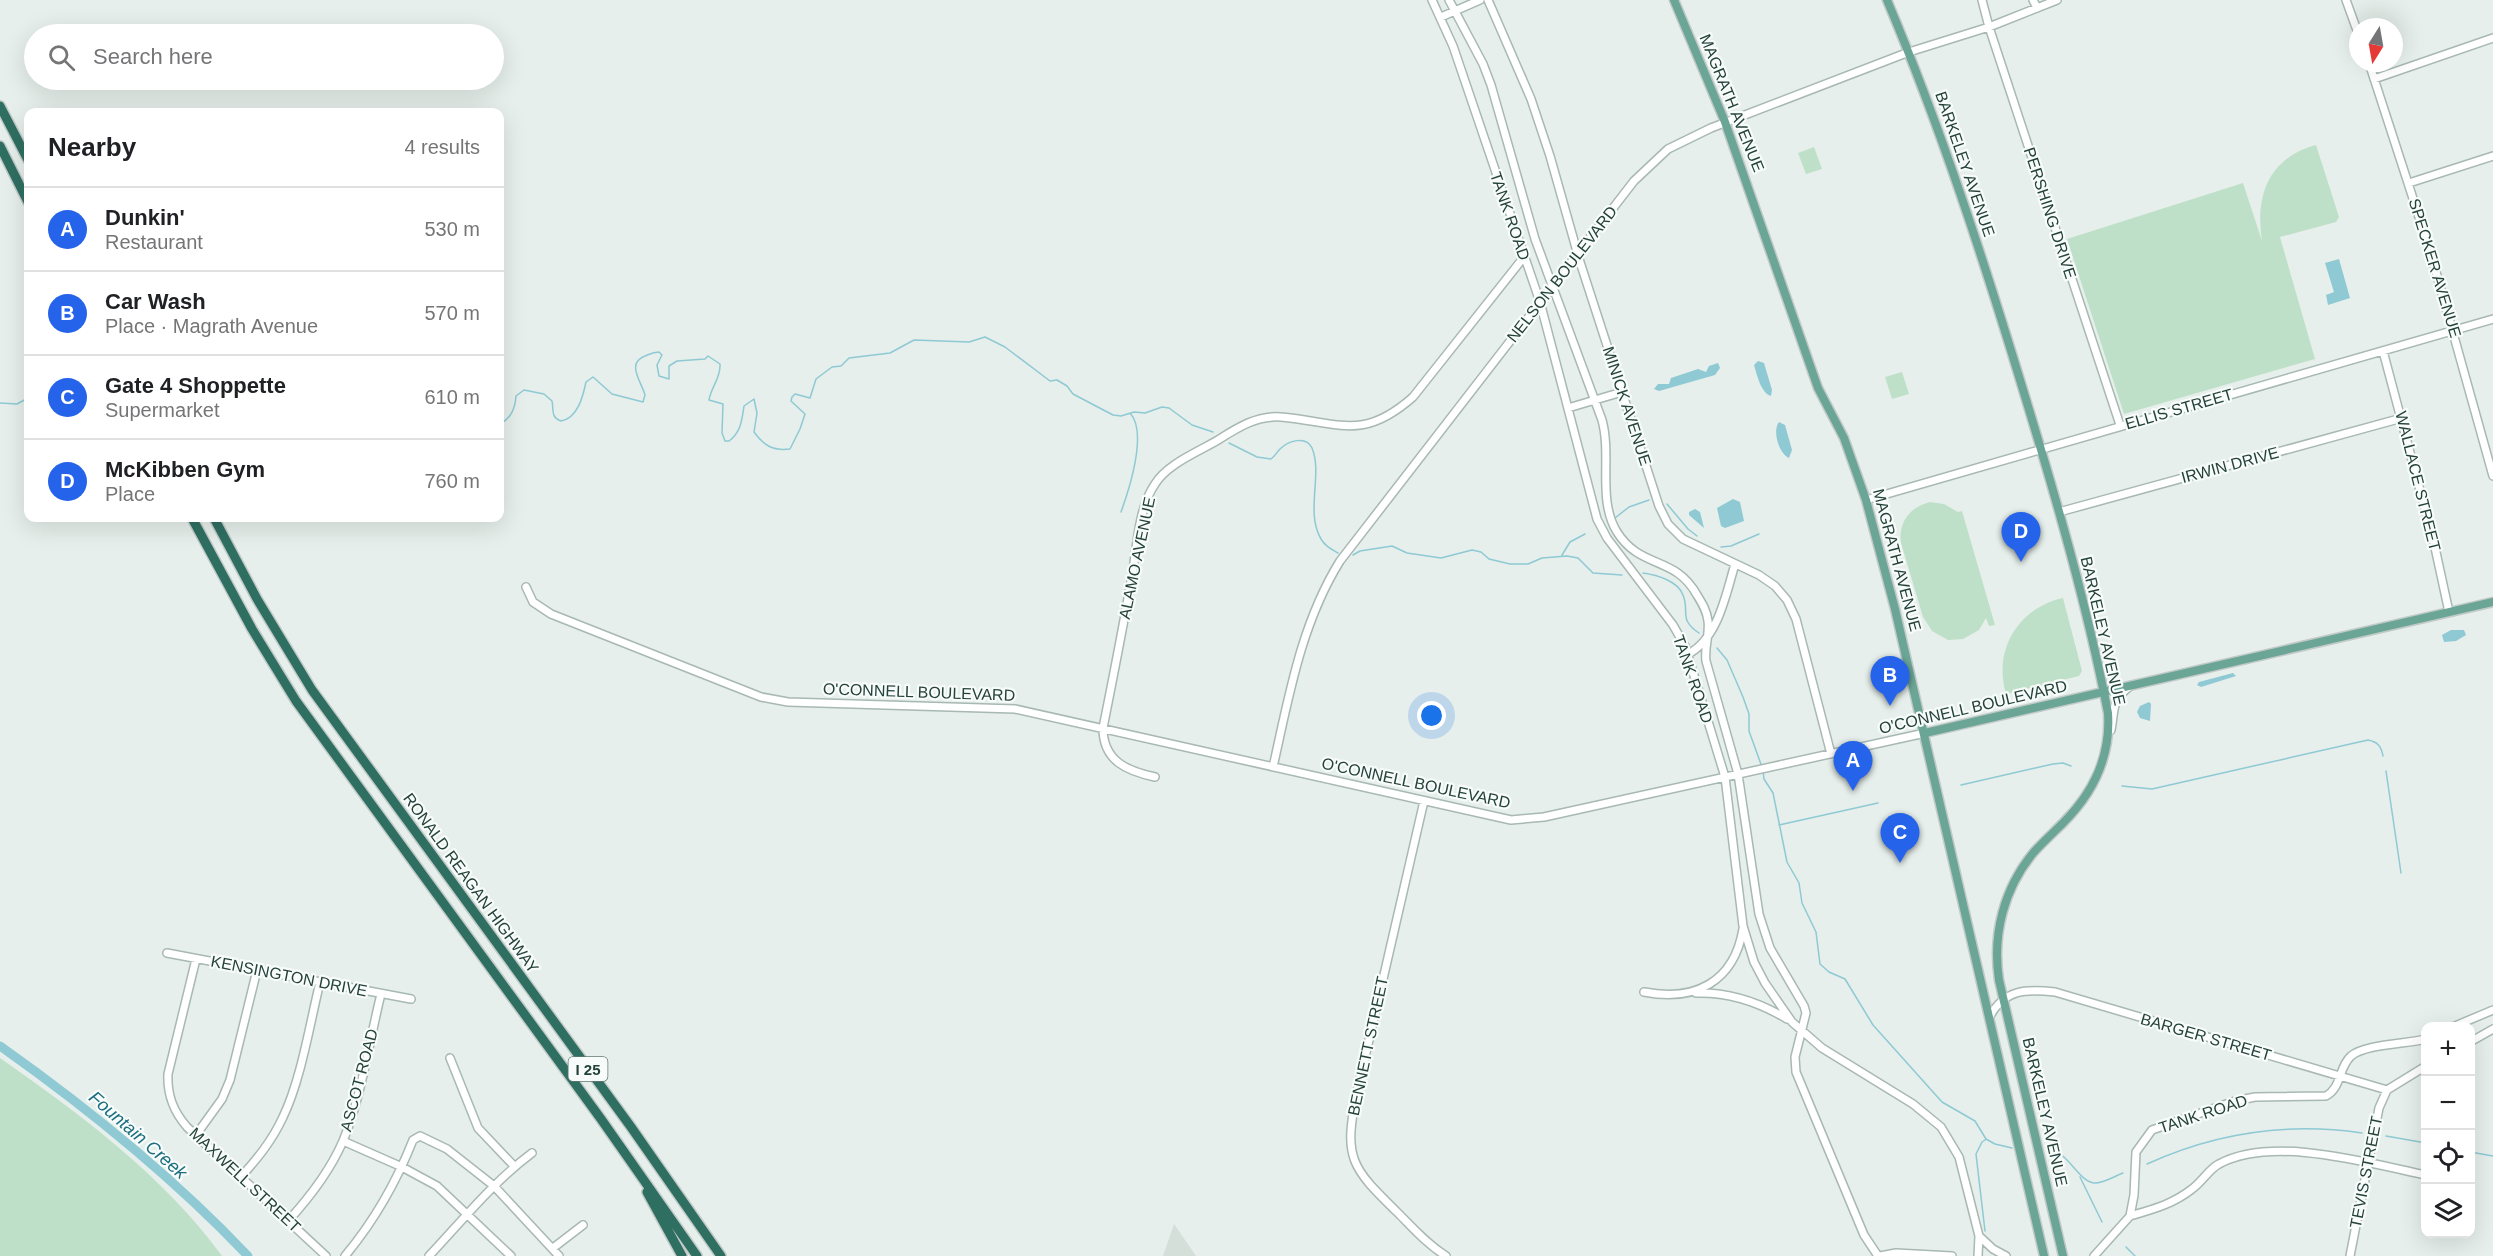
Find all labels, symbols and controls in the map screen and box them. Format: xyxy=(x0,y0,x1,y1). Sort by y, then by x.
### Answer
north arrow xyxy=(2349,18,2403,72)
search box xyxy=(24,24,504,90)
street label: MAGRATH AVENUE xyxy=(1697,32,1767,174)
icon: search xyxy=(45,41,78,74)
text: Search here xyxy=(93,44,213,69)
street label: BARKELEY AVENUE xyxy=(1932,89,1998,239)
text: Nearby xyxy=(48,132,136,162)
text: 4 results xyxy=(404,136,480,158)
street label: PERSHING DRIVE xyxy=(2021,145,2079,281)
street label: TANK ROAD xyxy=(1487,170,1533,262)
street label: SPECKER AVENUE xyxy=(2406,196,2464,340)
street label: NELSON BOULEVARD xyxy=(1504,203,1620,345)
text: Dunkin' xyxy=(105,205,185,230)
text: A xyxy=(60,218,75,240)
text: 530 m xyxy=(424,218,480,240)
text: Restaurant xyxy=(105,231,203,253)
text: Car Wash xyxy=(105,289,206,314)
text: B xyxy=(60,302,75,324)
text: 570 m xyxy=(424,302,480,324)
text: Place · Magrath Avenue xyxy=(105,315,318,337)
street label: MINICK AVENUE xyxy=(1600,344,1654,468)
text: Gate 4 Shoppette xyxy=(105,373,286,398)
street label: ELLIS STREET xyxy=(2123,385,2235,432)
text: C xyxy=(60,386,75,408)
text: 610 m xyxy=(424,386,480,408)
text: Supermarket xyxy=(105,399,220,421)
street label: WALLACE STREET xyxy=(2392,409,2444,553)
street label: IRWIN DRIVE xyxy=(2179,444,2281,486)
text: McKibben Gym xyxy=(105,457,265,482)
text: D xyxy=(60,470,75,492)
text: 760 m xyxy=(424,470,480,492)
text: Place xyxy=(105,483,155,505)
street label: MAGRATH AVENUE xyxy=(1870,487,1924,633)
street label: ALAMO AVENUE xyxy=(1116,495,1158,621)
pin: D xyxy=(2002,512,2040,562)
street label: BARKELEY AVENUE xyxy=(2078,555,2128,707)
street label: TANK ROAD xyxy=(1670,633,1716,725)
pin: B xyxy=(1870,656,1910,706)
street label: O'CONNELL BOULEVARD xyxy=(1877,676,2069,738)
street label: O'CONNELL BOULEVARD xyxy=(823,680,1015,704)
your location xyxy=(1417,701,1446,730)
pin: A xyxy=(1834,742,1872,791)
street label: O'CONNELL BOULEVARD xyxy=(1320,755,1512,811)
street label: RONALD REAGAN HIGHWAY xyxy=(400,790,542,976)
pin: C xyxy=(1880,814,1920,863)
street label: KENSINGTON DRIVE xyxy=(209,953,369,999)
street label: BENNETT STREET xyxy=(1345,975,1391,1117)
street label: BARGER STREET xyxy=(2139,1010,2274,1064)
map controls xyxy=(2421,1022,2475,1238)
button: + xyxy=(2421,1022,2475,1076)
street label: ASCOT ROAD xyxy=(337,1027,381,1133)
street label: BARKELEY AVENUE xyxy=(2020,1036,2070,1188)
road number: I 25 xyxy=(568,1057,608,1081)
button: − xyxy=(2421,1076,2475,1130)
water label: Fountain Creek xyxy=(85,1087,192,1184)
street label: TANK ROAD xyxy=(2157,1092,2249,1136)
street label: TEVIS STREET xyxy=(2347,1114,2385,1229)
street label: MAXWELL STREET xyxy=(186,1124,304,1236)
button: locate xyxy=(2421,1130,2475,1184)
button: layers xyxy=(2421,1184,2475,1238)

